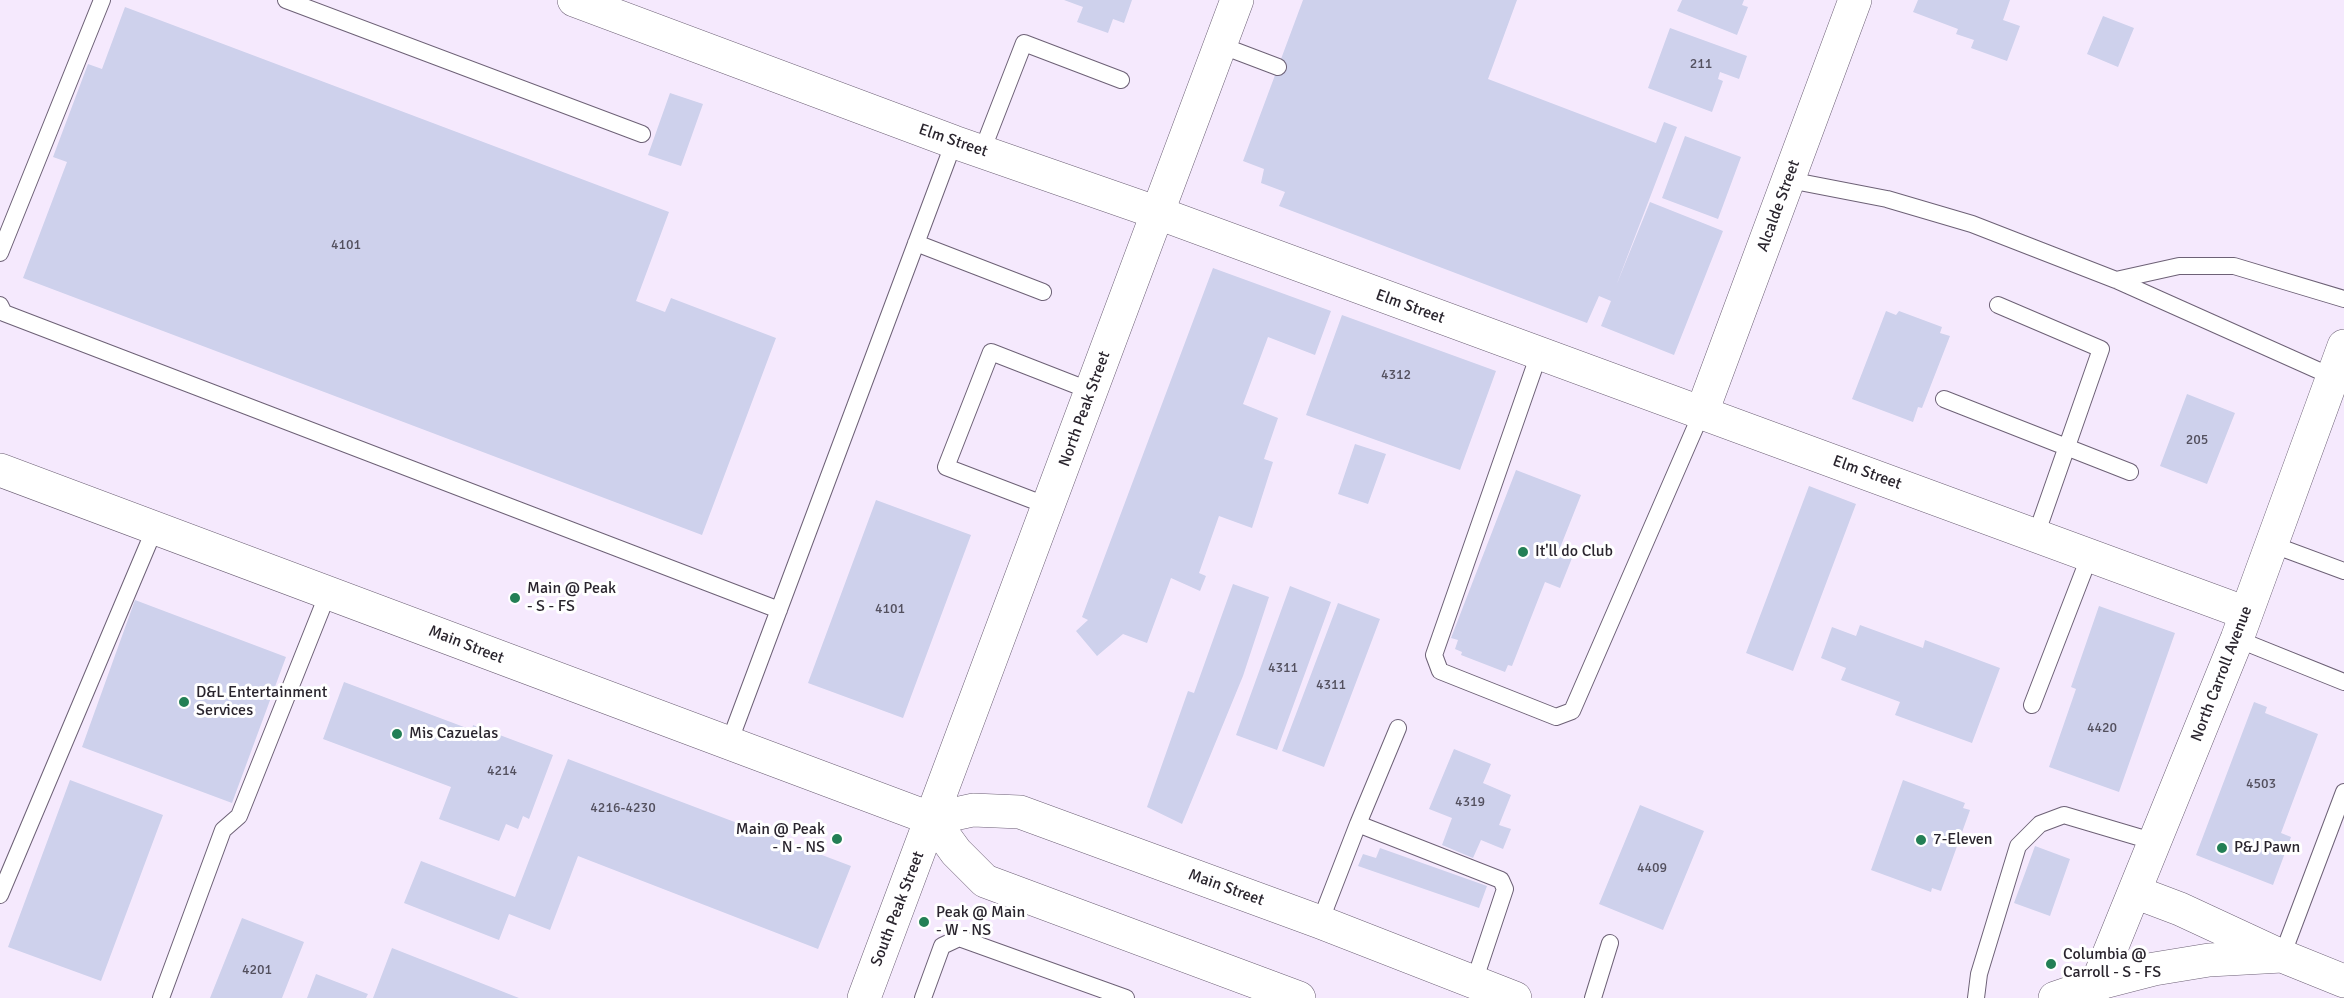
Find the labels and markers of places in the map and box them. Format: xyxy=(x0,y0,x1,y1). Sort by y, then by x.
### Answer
place label: It'll do Club xyxy=(1535,542,1613,562)
marker: It'll do Club xyxy=(1516,545,1530,559)
place label: Main @ Peak - S - FS xyxy=(527,579,616,617)
marker: Main @ Peak - S - FS xyxy=(508,591,522,605)
place label: D&L Entertainment Services xyxy=(196,683,327,721)
marker: D&L Entertainment Services xyxy=(177,695,191,709)
place label: Mis Cazuelas xyxy=(409,724,498,744)
marker: Mis Cazuelas xyxy=(390,727,404,741)
place label: Main @ Peak - N - NS xyxy=(736,820,825,858)
place label: 7-Eleven xyxy=(1933,830,1992,850)
marker: Main @ Peak - N - NS xyxy=(830,832,844,846)
marker: 7-Eleven xyxy=(1914,833,1928,847)
place label: P&J Pawn xyxy=(2234,838,2300,858)
marker: P&J Pawn xyxy=(2215,841,2229,855)
place label: Peak @ Main - W - NS xyxy=(936,903,1025,941)
marker: Peak @ Main - W - NS xyxy=(917,915,931,929)
place label: Columbia @ Carroll - S - FS xyxy=(2063,945,2161,983)
marker: Columbia @ Carroll - S - FS xyxy=(2044,957,2058,971)

